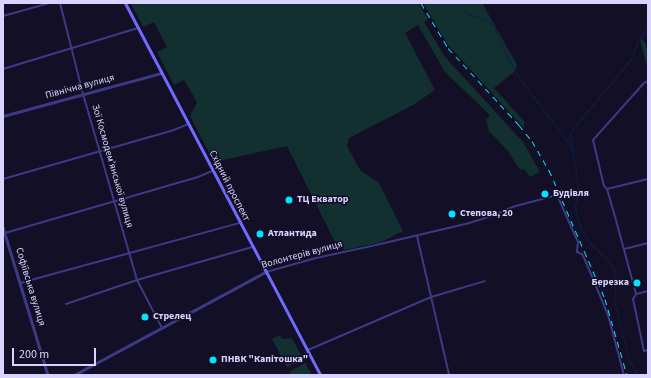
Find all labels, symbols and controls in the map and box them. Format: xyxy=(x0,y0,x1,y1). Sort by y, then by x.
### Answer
street label: Північна вулиця xyxy=(44,72,116,102)
street label: Зої Космодем’янської вулиця xyxy=(89,103,135,229)
street label: Східний проспект xyxy=(206,149,252,223)
place label: Будівля xyxy=(553,188,589,200)
marker: Будівля xyxy=(540,189,550,199)
place label: ТЦ Екватор xyxy=(297,194,349,206)
marker: ТЦ Екватор xyxy=(284,195,294,205)
place label: Степова, 20 xyxy=(460,208,513,220)
marker: Степова, 20 xyxy=(447,209,457,219)
place label: Атлантида xyxy=(268,228,317,240)
marker: Атлантида xyxy=(255,229,265,239)
street label: Волонтерів вулиця xyxy=(260,238,344,272)
street label: Софіївська вулиця xyxy=(12,246,48,328)
place label: Березка xyxy=(592,277,629,289)
marker: Березка xyxy=(632,278,642,288)
place label: Стрелец xyxy=(153,311,191,323)
marker: Стрелец xyxy=(140,312,150,322)
scale bar xyxy=(14,340,98,366)
text: 200 m xyxy=(19,346,49,363)
place label: ПНВК "Капітошка" xyxy=(221,354,308,366)
marker: ПНВК "Капітошка" xyxy=(208,355,218,365)

